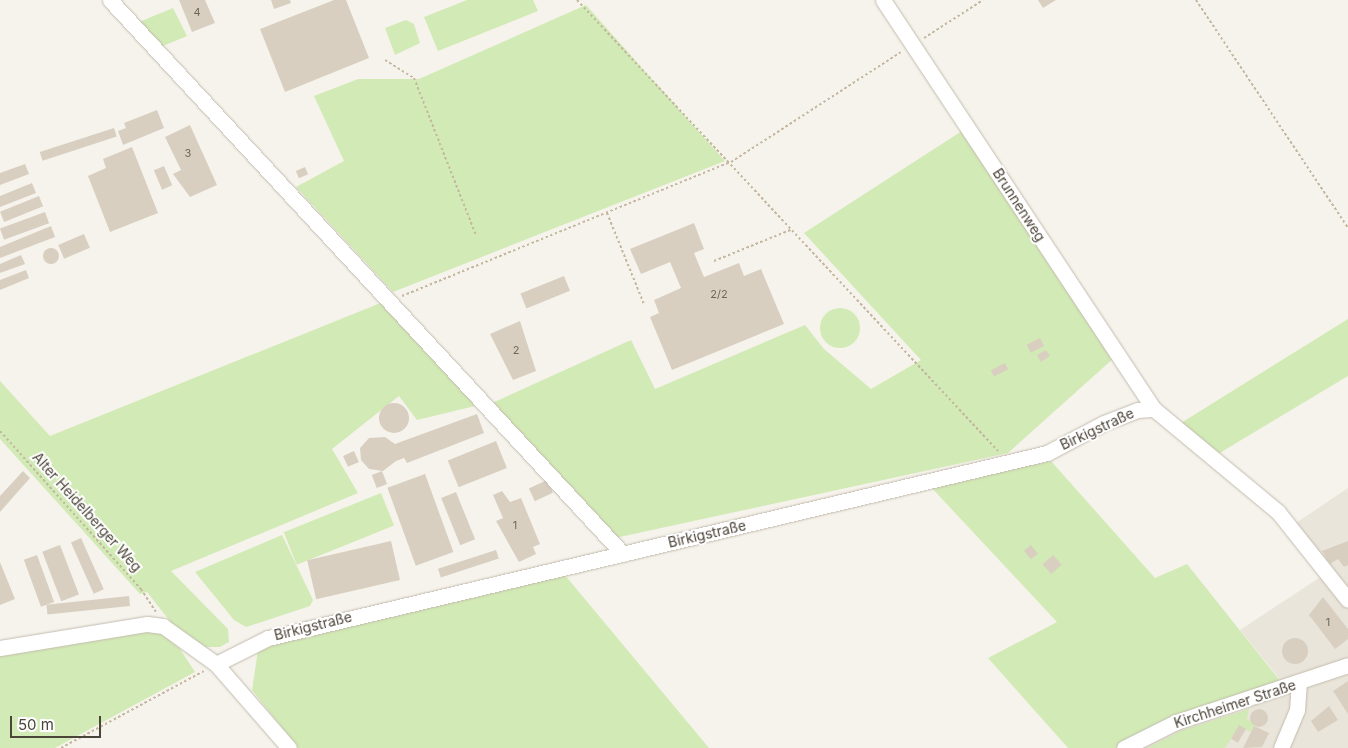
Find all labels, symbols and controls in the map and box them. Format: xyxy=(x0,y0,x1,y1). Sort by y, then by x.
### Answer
house number: 4 xyxy=(193,5,201,19)
house number: 3 xyxy=(185,146,191,160)
street label: Brunnenweg xyxy=(989,165,1049,245)
house number: 2/2 xyxy=(710,287,728,301)
house number: 2 xyxy=(513,343,519,357)
street label: Birkigstraße xyxy=(1057,405,1137,453)
street label: Alter Heidelberger Weg xyxy=(29,449,145,575)
street label: Birkigstraße xyxy=(666,517,748,551)
house number: 1 xyxy=(513,518,517,532)
street label: Birkigstraße xyxy=(272,608,354,644)
house number: 1 xyxy=(1326,615,1330,629)
street label: Kirchheimer Straße xyxy=(1172,676,1298,732)
scale bar xyxy=(12,706,104,738)
text: 50 m xyxy=(18,715,54,734)

